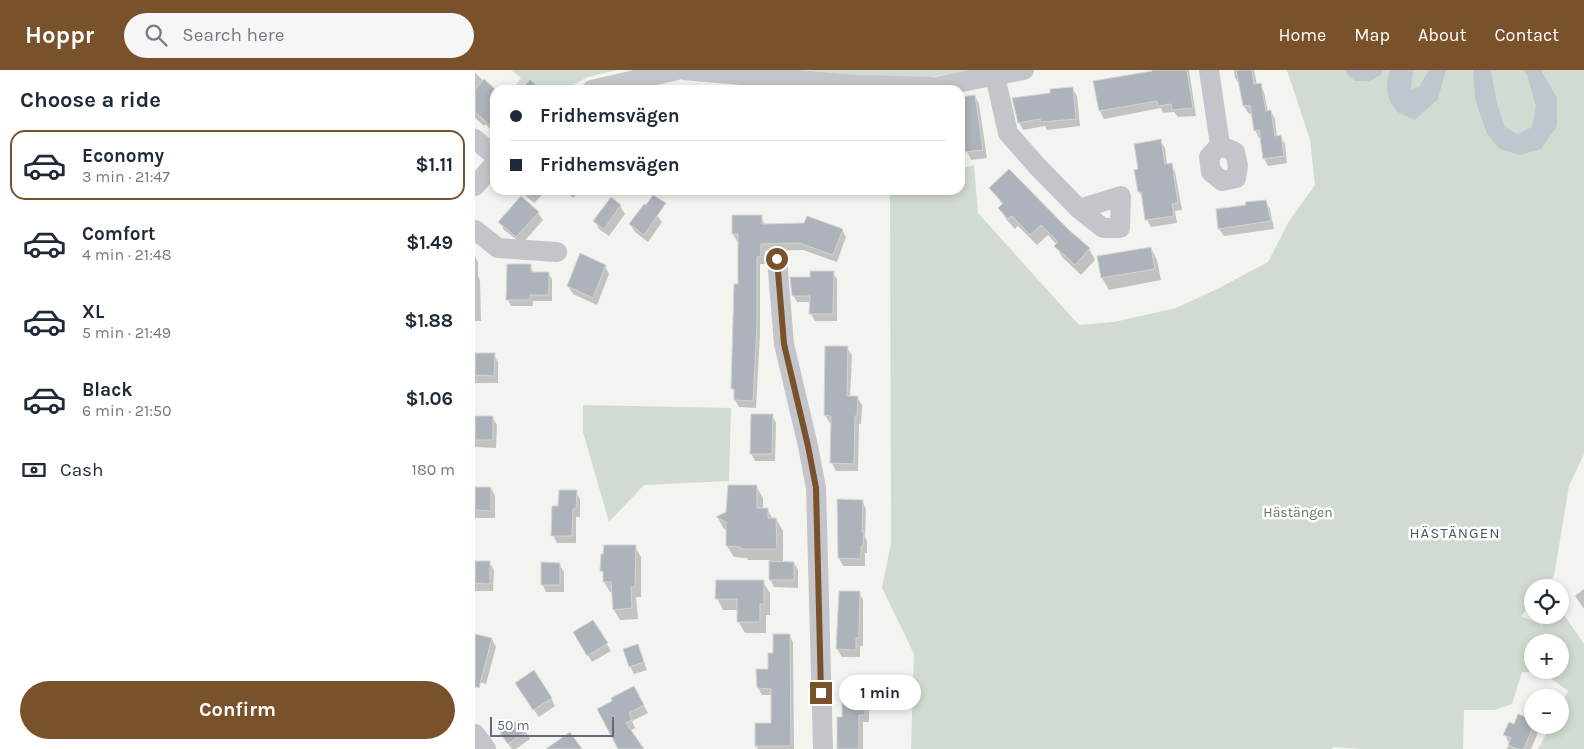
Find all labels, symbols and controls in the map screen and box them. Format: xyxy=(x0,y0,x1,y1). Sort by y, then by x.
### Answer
search box xyxy=(124,13,474,58)
text: Hoppr xyxy=(25,21,94,49)
icon: search xyxy=(142,21,170,49)
text: Search here xyxy=(182,24,284,46)
text: Home xyxy=(1278,24,1326,46)
text: Map xyxy=(1354,24,1390,46)
text: About xyxy=(1418,24,1467,46)
text: Contact xyxy=(1495,24,1559,46)
text: Choose a ride xyxy=(20,87,161,113)
text: Fridhemsvägen xyxy=(540,105,680,127)
icon: car xyxy=(22,143,67,188)
text: Economy xyxy=(82,145,164,167)
text: $1.11 xyxy=(416,154,453,176)
text: Fridhemsvägen xyxy=(540,154,680,176)
text: 3 min · 21:47 xyxy=(82,167,170,186)
icon: car xyxy=(22,221,67,266)
text: Comfort xyxy=(82,223,156,245)
text: $1.49 xyxy=(406,232,453,254)
text: 4 min · 21:48 xyxy=(82,245,172,264)
route start xyxy=(766,248,788,270)
icon: car xyxy=(22,299,67,344)
text: XL xyxy=(82,301,104,323)
text: $1.88 xyxy=(404,310,453,332)
text: 5 min · 21:49 xyxy=(82,323,171,342)
icon: car xyxy=(22,377,67,422)
text: Black xyxy=(82,379,133,401)
text: $1.06 xyxy=(405,388,453,410)
text: 6 min · 21:50 xyxy=(82,401,172,420)
icon: cash xyxy=(20,456,48,484)
text: Cash xyxy=(60,459,104,481)
text: 180 m xyxy=(412,460,455,479)
park label: Hästängen xyxy=(1263,504,1333,521)
district label: HÄSTÄNGEN xyxy=(1410,524,1500,542)
map controls xyxy=(1524,579,1569,734)
button: locate xyxy=(1524,579,1569,624)
button: + xyxy=(1524,634,1569,679)
callout: 1 min xyxy=(839,676,921,710)
button: Confirm xyxy=(20,681,455,739)
route end xyxy=(810,682,832,704)
text: 1 min xyxy=(860,683,900,702)
button: − xyxy=(1524,689,1569,734)
scale bar xyxy=(490,714,614,737)
text: 50 m xyxy=(497,717,530,734)

